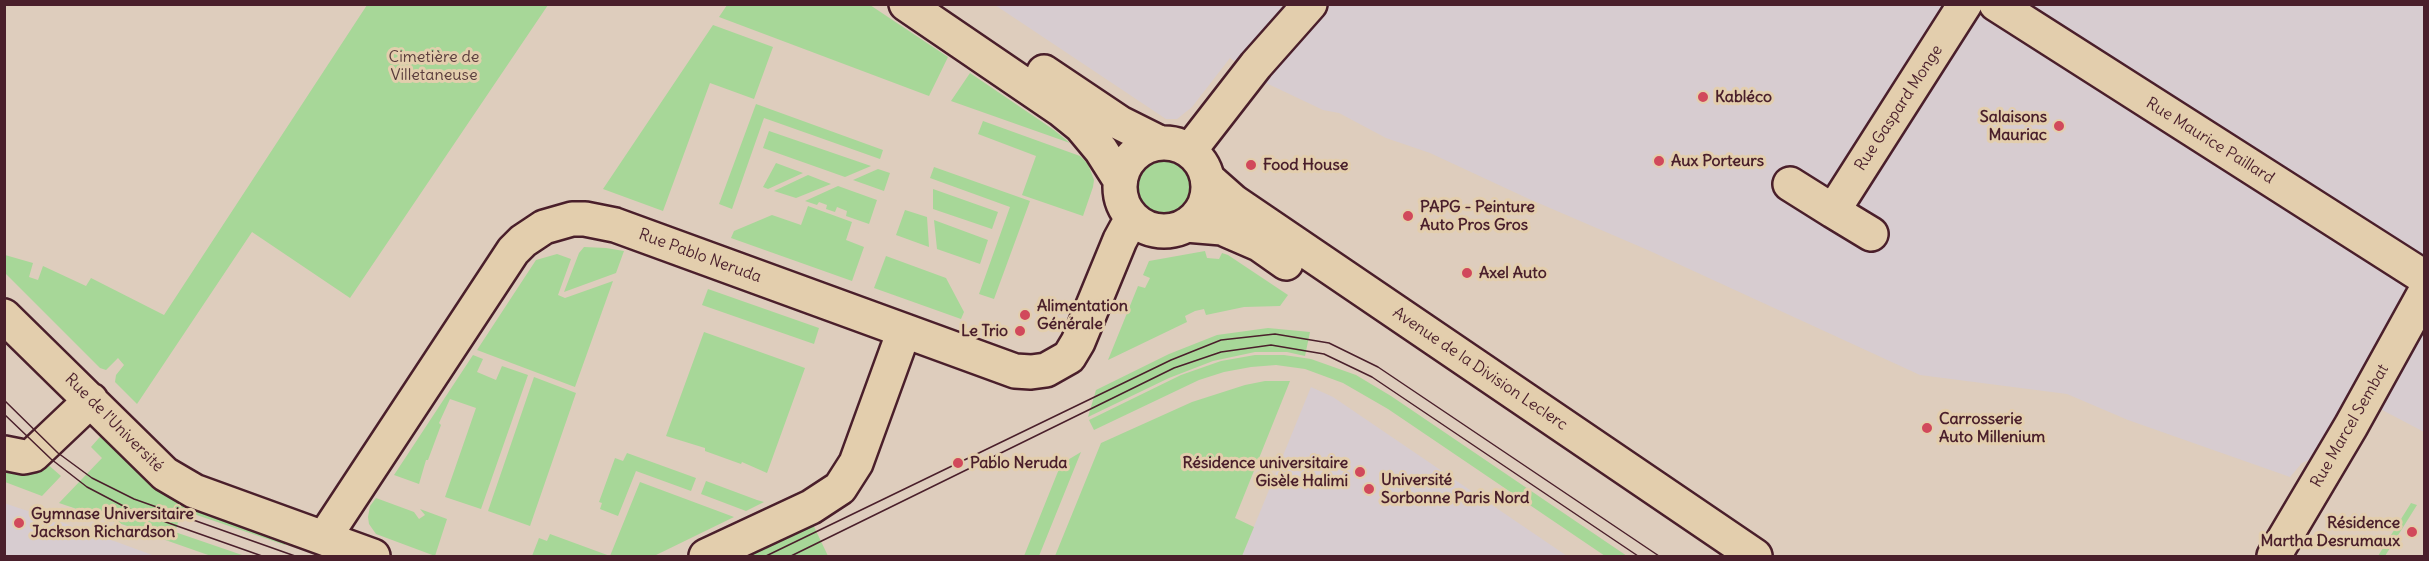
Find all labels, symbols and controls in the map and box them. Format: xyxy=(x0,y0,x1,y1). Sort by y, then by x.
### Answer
street label: Rue Gaspard Monge xyxy=(1851,41,1947,175)
park label: Cimetière de Villetaneuse xyxy=(389,47,479,85)
place label: Kabléco xyxy=(1715,87,1772,107)
marker: Kabléco xyxy=(1696,90,1710,104)
street label: Rue Maurice Paillard xyxy=(2142,94,2278,188)
place label: Salaisons Mauriac xyxy=(1980,107,2047,145)
marker: Salaisons Mauriac xyxy=(2052,119,2066,133)
place label: Aux Porteurs xyxy=(1671,151,1764,171)
marker: Aux Porteurs xyxy=(1652,154,1666,168)
place label: Food House xyxy=(1263,155,1348,175)
marker: Food House xyxy=(1244,158,1258,172)
place label: PAPG - Peinture Auto Pros Gros xyxy=(1420,197,1535,235)
marker: PAPG - Peinture Auto Pros Gros xyxy=(1401,209,1415,223)
street label: Rue Pablo Neruda xyxy=(636,225,764,287)
place label: Axel Auto xyxy=(1479,263,1547,283)
marker: Axel Auto xyxy=(1460,266,1474,280)
place label: Alimentation Générale xyxy=(1037,296,1128,334)
street label: Avenue de la Division Leclerc xyxy=(1389,303,1571,435)
marker: Alimentation Générale xyxy=(1018,308,1032,322)
place label: Le Trio xyxy=(961,321,1008,341)
marker: Le Trio xyxy=(1013,324,1027,338)
street label: Rue Marcel Sembat xyxy=(2307,361,2393,491)
street label: Rue de l'Université xyxy=(61,370,167,476)
place label: Carrosserie Auto Millenium xyxy=(1939,409,2045,447)
marker: Carrosserie Auto Millenium xyxy=(1920,421,1934,435)
place label: Pablo Neruda xyxy=(970,453,1067,473)
place label: Résidence universitaire Gisèle Halimi xyxy=(1182,453,1348,491)
marker: Pablo Neruda xyxy=(951,456,965,470)
marker: Résidence universitaire Gisèle Halimi xyxy=(1353,465,1367,479)
place label: Université Sorbonne Paris Nord xyxy=(1381,470,1529,508)
marker: Université Sorbonne Paris Nord xyxy=(1362,482,1376,496)
place label: Gymnase Universitaire Jackson Richardson xyxy=(31,504,194,542)
place label: Résidence Martha Desrumaux xyxy=(2260,513,2400,551)
marker: Gymnase Universitaire Jackson Richardson xyxy=(12,516,26,530)
marker: Résidence Martha Desrumaux xyxy=(2405,525,2419,539)

